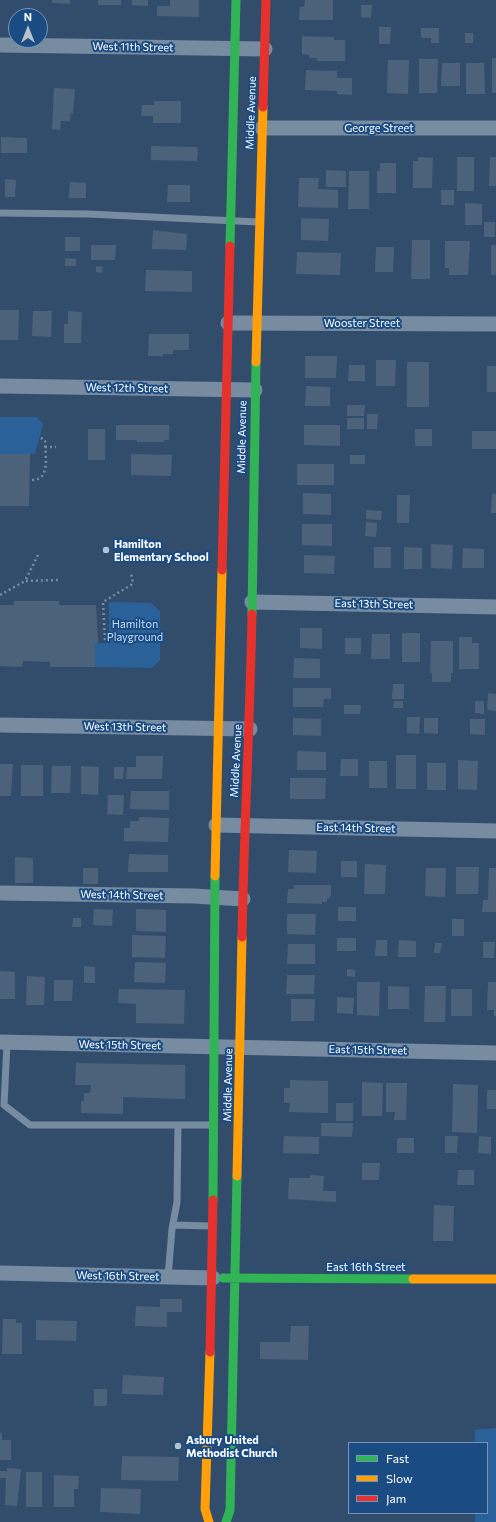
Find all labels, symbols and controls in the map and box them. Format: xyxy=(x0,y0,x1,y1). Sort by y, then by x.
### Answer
north arrow xyxy=(8,8,48,48)
text: N xyxy=(24,10,32,23)
street label: West 11th Street xyxy=(92,40,174,54)
street label: Middle Avenue xyxy=(243,76,259,150)
street label: George Street xyxy=(344,121,414,135)
street label: Wooster Street xyxy=(324,316,400,330)
street label: West 12th Street xyxy=(86,381,168,395)
street label: Middle Avenue xyxy=(235,400,249,474)
place label: Hamilton Elementary School xyxy=(114,537,209,563)
marker: Hamilton Elementary School xyxy=(101,545,111,555)
street label: East 13th Street xyxy=(334,597,414,611)
park label: Hamilton Playground xyxy=(107,617,163,643)
street label: West 13th Street xyxy=(83,720,167,734)
street label: Middle Avenue xyxy=(227,724,245,798)
street label: East 14th Street xyxy=(316,821,396,835)
street label: West 14th Street xyxy=(80,888,164,902)
street label: West 15th Street xyxy=(78,1038,162,1052)
street label: East 15th Street xyxy=(328,1043,408,1057)
street label: Middle Avenue xyxy=(221,1048,235,1122)
street label: East 16th Street xyxy=(326,1260,406,1274)
street label: West 16th Street xyxy=(76,1269,160,1283)
place label: Asbury United Methodist Church xyxy=(186,1433,277,1459)
marker: Asbury United Methodist Church xyxy=(173,1441,183,1451)
legend xyxy=(348,1442,488,1514)
text: Fast xyxy=(386,1451,409,1465)
text: Slow xyxy=(386,1471,413,1485)
text: Jam xyxy=(386,1491,406,1505)

